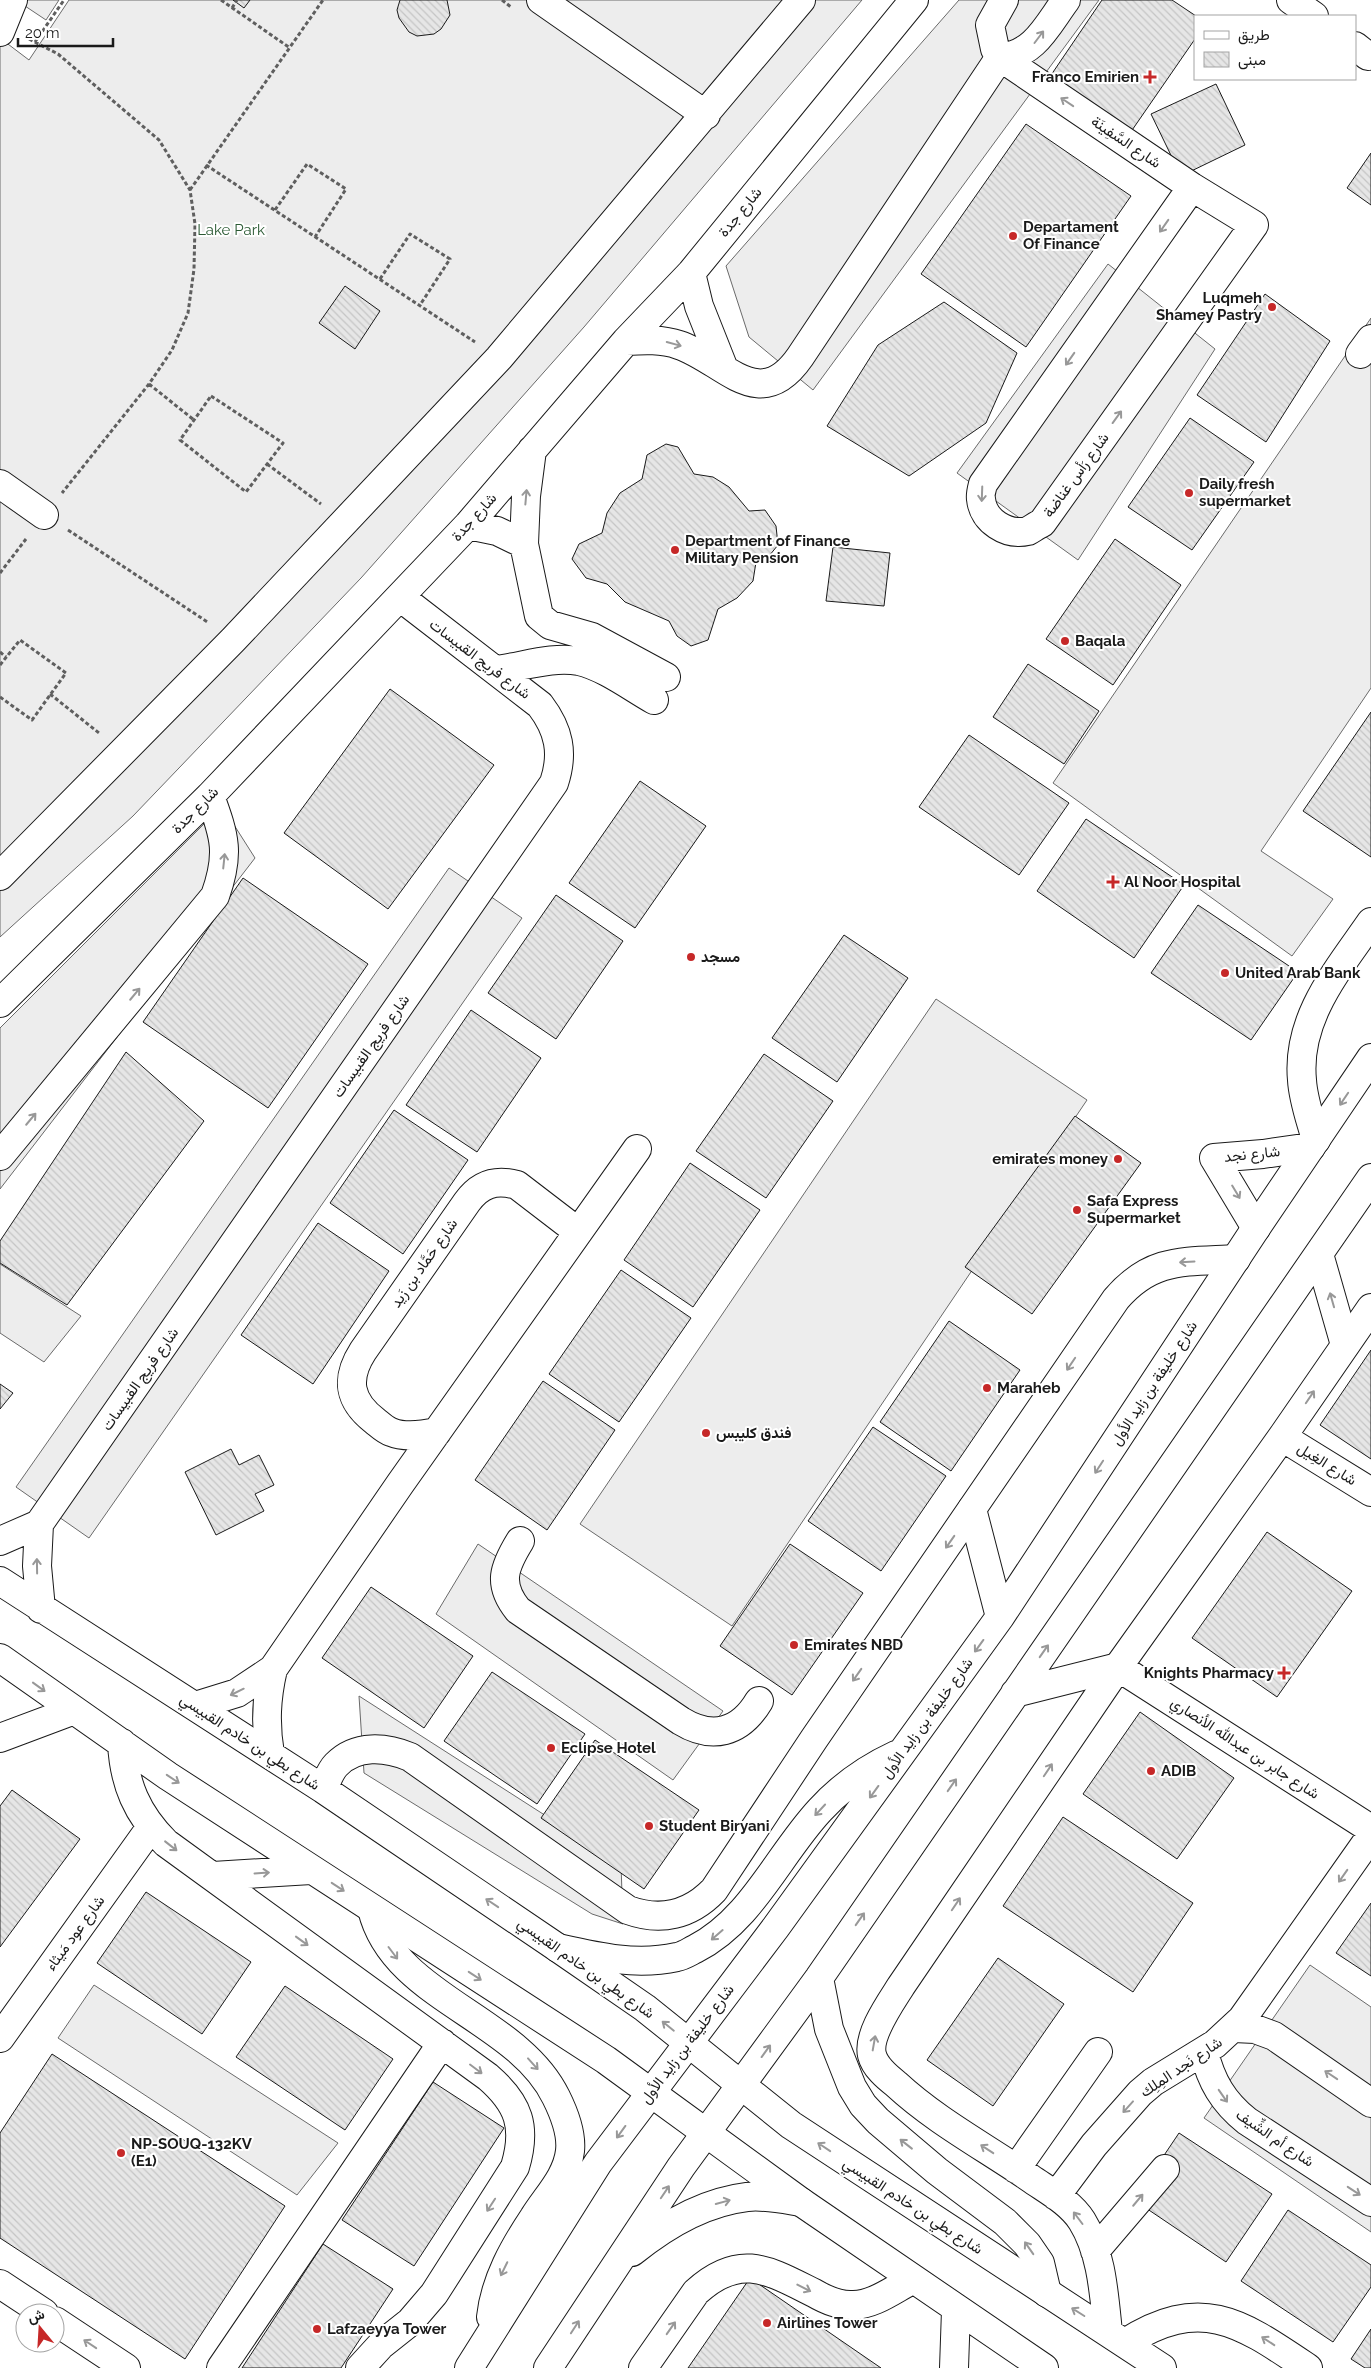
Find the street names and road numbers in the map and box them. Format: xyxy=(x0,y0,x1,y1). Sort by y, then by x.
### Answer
street label: شارع السَّفِينَة xyxy=(1087,112,1164,174)
street label: شارع جدة xyxy=(714,183,767,242)
street label: شارع رَأس غناضة xyxy=(1039,429,1114,522)
street label: شارع جدة xyxy=(448,489,502,546)
street label: شارع فريج القبيسات xyxy=(425,615,534,705)
street label: شارع جدة xyxy=(168,783,224,839)
street label: شارع فريج القبيسات xyxy=(329,991,415,1102)
street label: شارع نجد xyxy=(1223,1142,1281,1168)
street label: شارع حَمَّاد بن زَيد xyxy=(387,1215,463,1312)
street label: شارع خليفة بن زايد الأول xyxy=(1107,1317,1203,1450)
street label: شارع فريج القبيسات xyxy=(98,1324,184,1435)
street label: شارع الغِيل xyxy=(1293,1439,1360,1491)
street label: شارع خليفة بن زايد الأول xyxy=(877,1654,979,1783)
street label: شارع بطي بن خادم القبيسي xyxy=(174,1690,324,1797)
street label: شارع جابر بن عبدالله الأنصاري xyxy=(1165,1693,1323,1806)
street label: شارع عود مَيثاء xyxy=(42,1892,110,1975)
street label: شارع بطي بن خادم القبيسي xyxy=(512,1914,658,2026)
street label: شارع خليفة بن زايد الأول xyxy=(636,1981,739,2108)
street label: شارع نَجد المِلِك xyxy=(1137,2033,1227,2103)
street label: شارع أم الشِّيف xyxy=(1232,2104,1318,2172)
street label: شارع بطي بن خادم القبيسي xyxy=(837,2154,987,2261)

